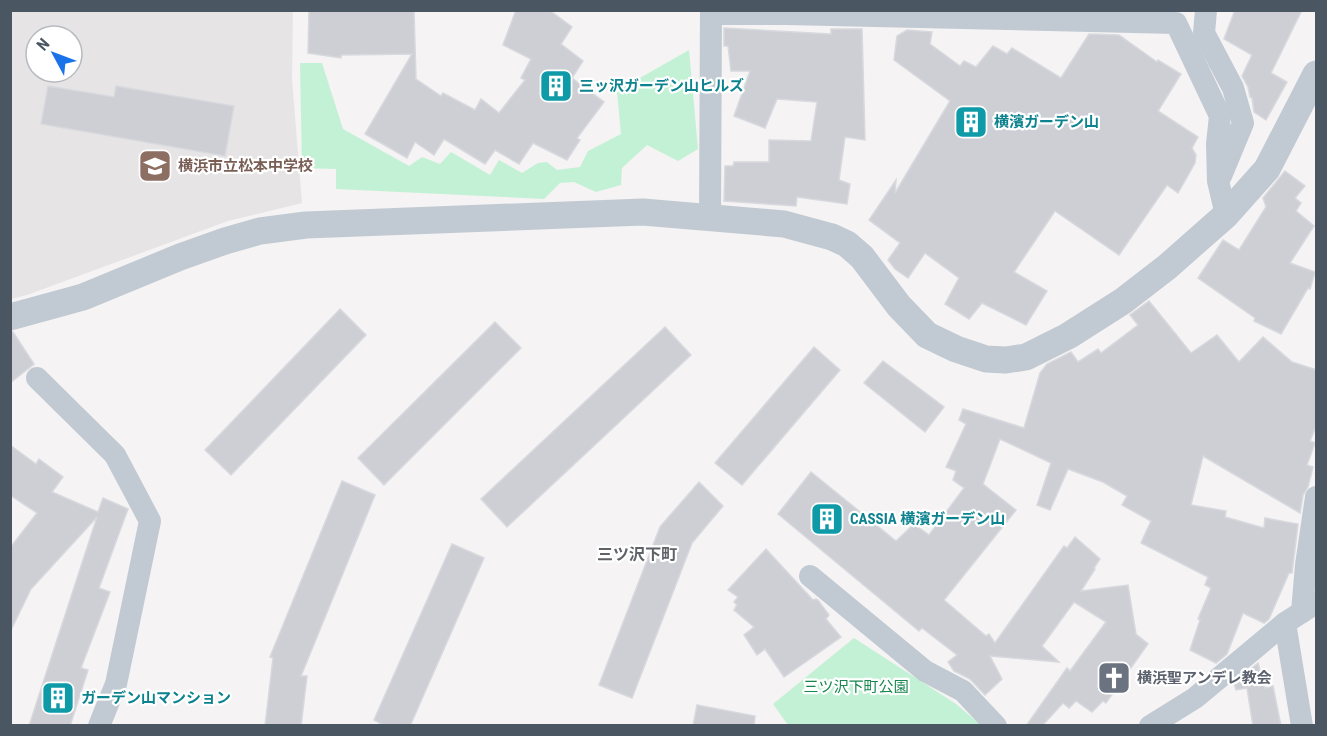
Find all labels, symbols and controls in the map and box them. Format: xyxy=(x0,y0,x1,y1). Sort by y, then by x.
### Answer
north arrow xyxy=(24,24,84,84)
text: N xyxy=(33,35,53,54)
building icon: 三ッ沢ガーデン山ヒルズ xyxy=(538,68,574,104)
place label: 三ッ沢ガーデン山ヒルズ xyxy=(579,77,744,95)
building icon: 横濱ガーデン山 xyxy=(953,104,989,140)
place label: 横濱ガーデン山 xyxy=(994,113,1099,131)
school or university icon: 横浜市立松本中学校 xyxy=(137,148,173,184)
place label: 横浜市立松本中学校 xyxy=(178,157,313,175)
building icon: CASSIA 横濱ガーデン山 xyxy=(809,501,845,537)
place label: CASSIA 横濱ガーデン山 xyxy=(850,510,1005,528)
district label: 三ツ沢下町 xyxy=(597,545,677,564)
church icon: 横浜聖アンデレ教会 xyxy=(1096,660,1132,696)
place label: 横浜聖アンデレ教会 xyxy=(1137,669,1271,687)
park label: 三ツ沢下町公園 xyxy=(803,678,909,696)
building icon: ガーデン山マンション xyxy=(40,680,76,716)
place label: ガーデン山マンション xyxy=(81,689,231,707)

